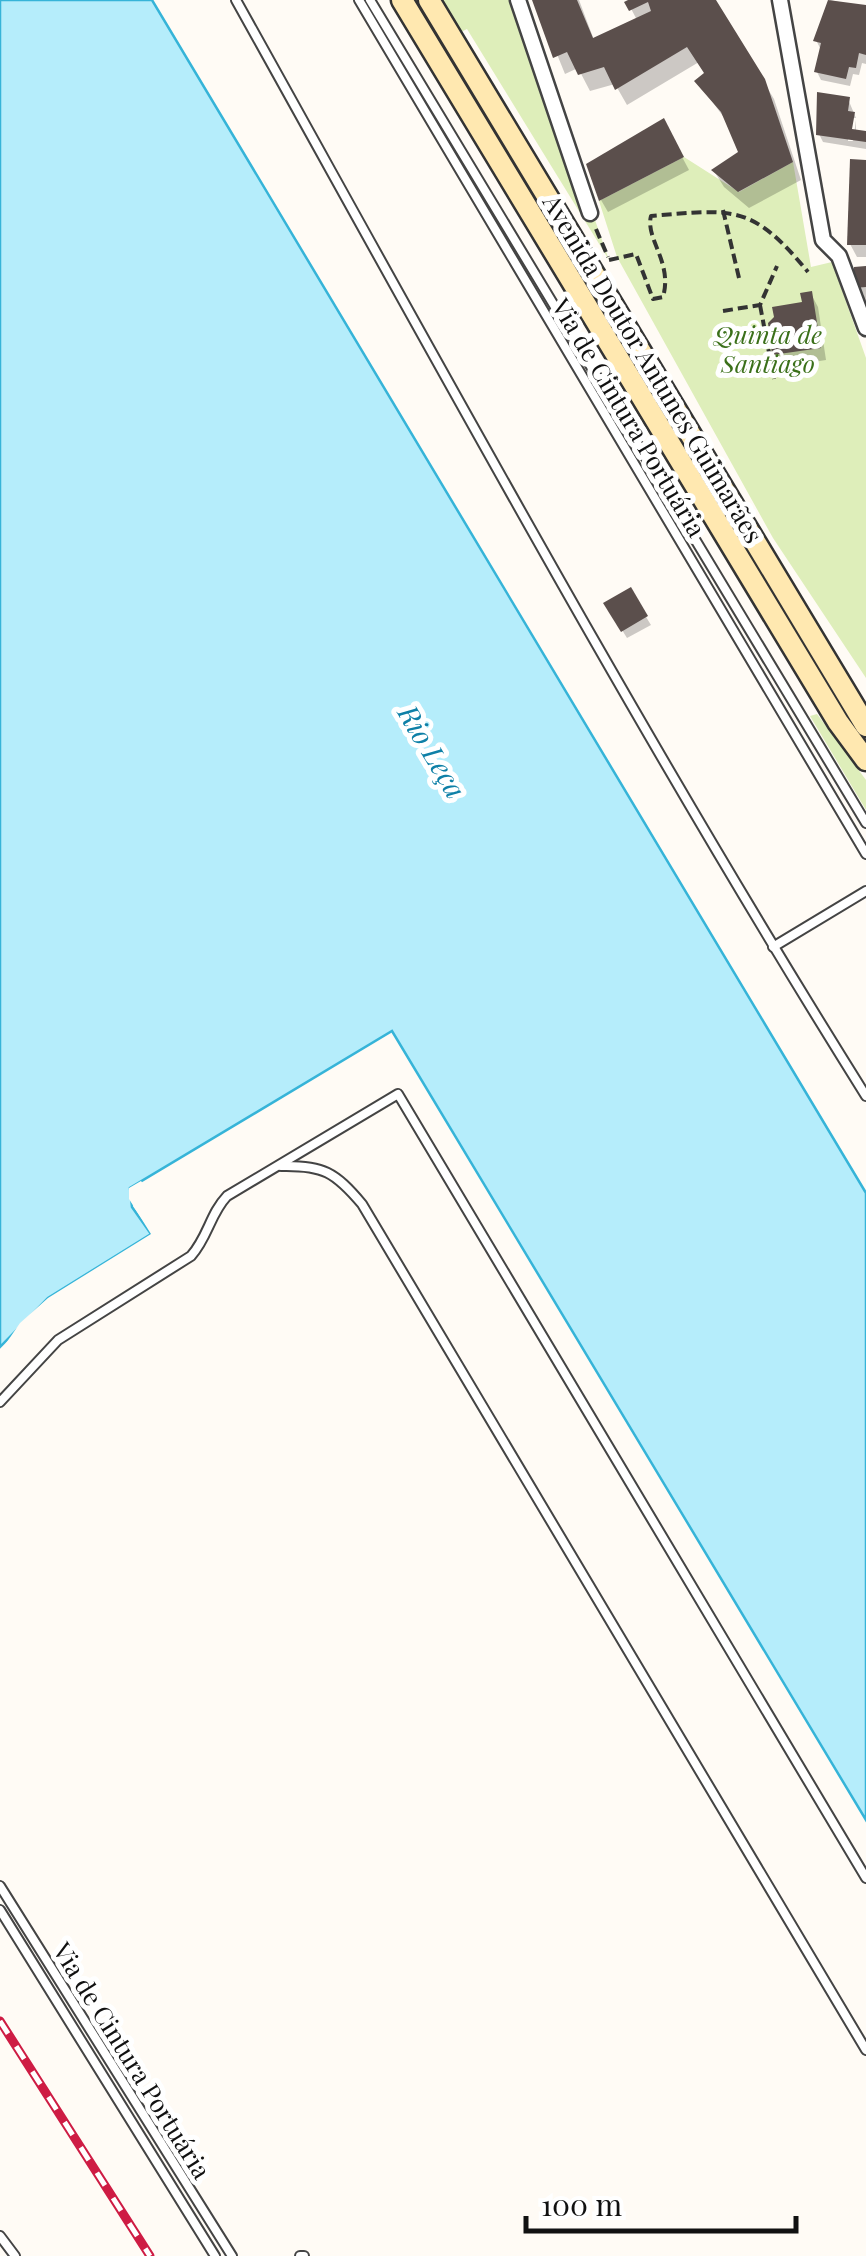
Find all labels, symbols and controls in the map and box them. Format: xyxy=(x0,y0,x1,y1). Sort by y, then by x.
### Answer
street label: Avenida Doutor Antunes Guimarães xyxy=(536,187,771,548)
street label: Via de Cintura Portuária xyxy=(545,291,715,543)
park label: Quinta de Santiago xyxy=(712,317,822,379)
water label: Rio Leça xyxy=(390,696,475,805)
street label: Via de Cintura Portuária xyxy=(46,1935,219,2185)
scale bar xyxy=(526,2171,796,2233)
text: 100 m xyxy=(541,2184,623,2224)

